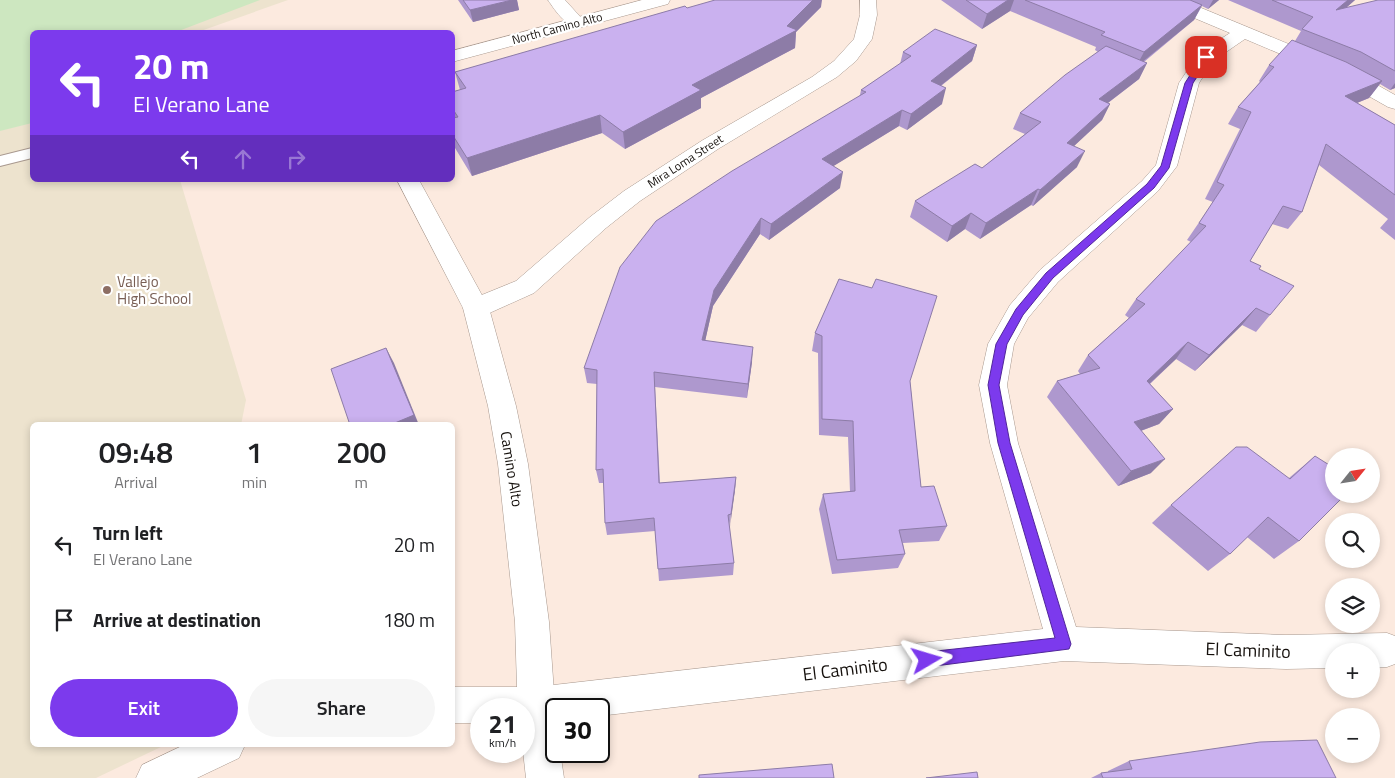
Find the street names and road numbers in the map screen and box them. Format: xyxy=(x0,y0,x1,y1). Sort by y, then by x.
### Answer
street label: North Camino Alto xyxy=(510,7,604,49)
street label: Mira Loma Street xyxy=(643,129,727,193)
street label: Camino Alto xyxy=(495,429,529,509)
street label: El Caminito xyxy=(1205,635,1291,665)
street label: El Caminito xyxy=(801,650,889,688)

